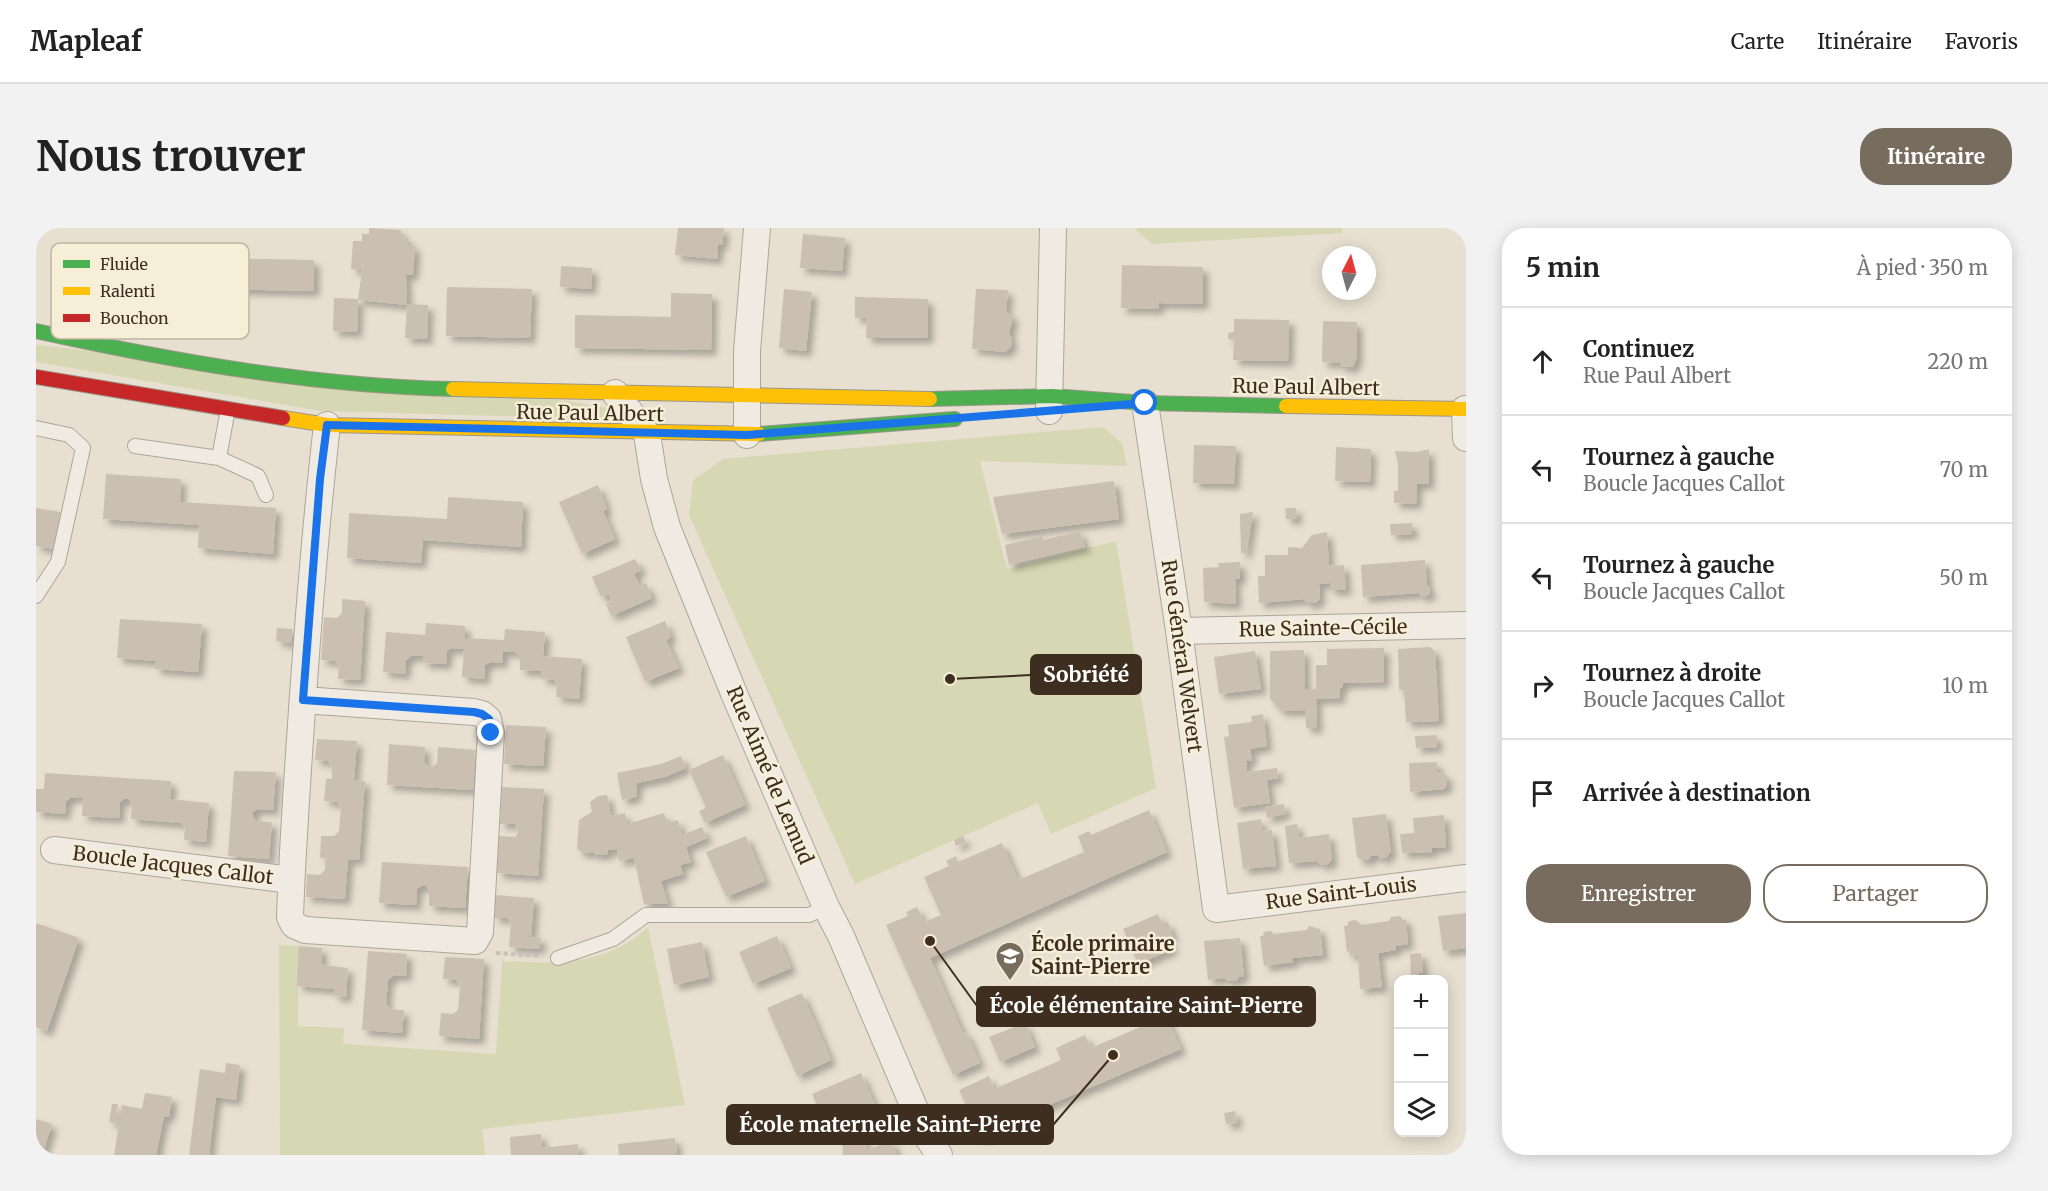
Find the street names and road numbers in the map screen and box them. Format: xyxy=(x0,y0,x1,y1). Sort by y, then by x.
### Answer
street label: Rue Paul Albert xyxy=(1232,373,1380,400)
street label: Rue Paul Albert xyxy=(516,399,664,426)
street label: Rue Général Welvert xyxy=(1157,558,1208,754)
street label: Rue Sainte-Cécile xyxy=(1238,614,1408,641)
street label: Rue Aimé de Lemud xyxy=(722,682,819,868)
street label: Boucle Jacques Callot xyxy=(71,840,275,889)
street label: Rue Saint-Louis xyxy=(1264,871,1418,914)

